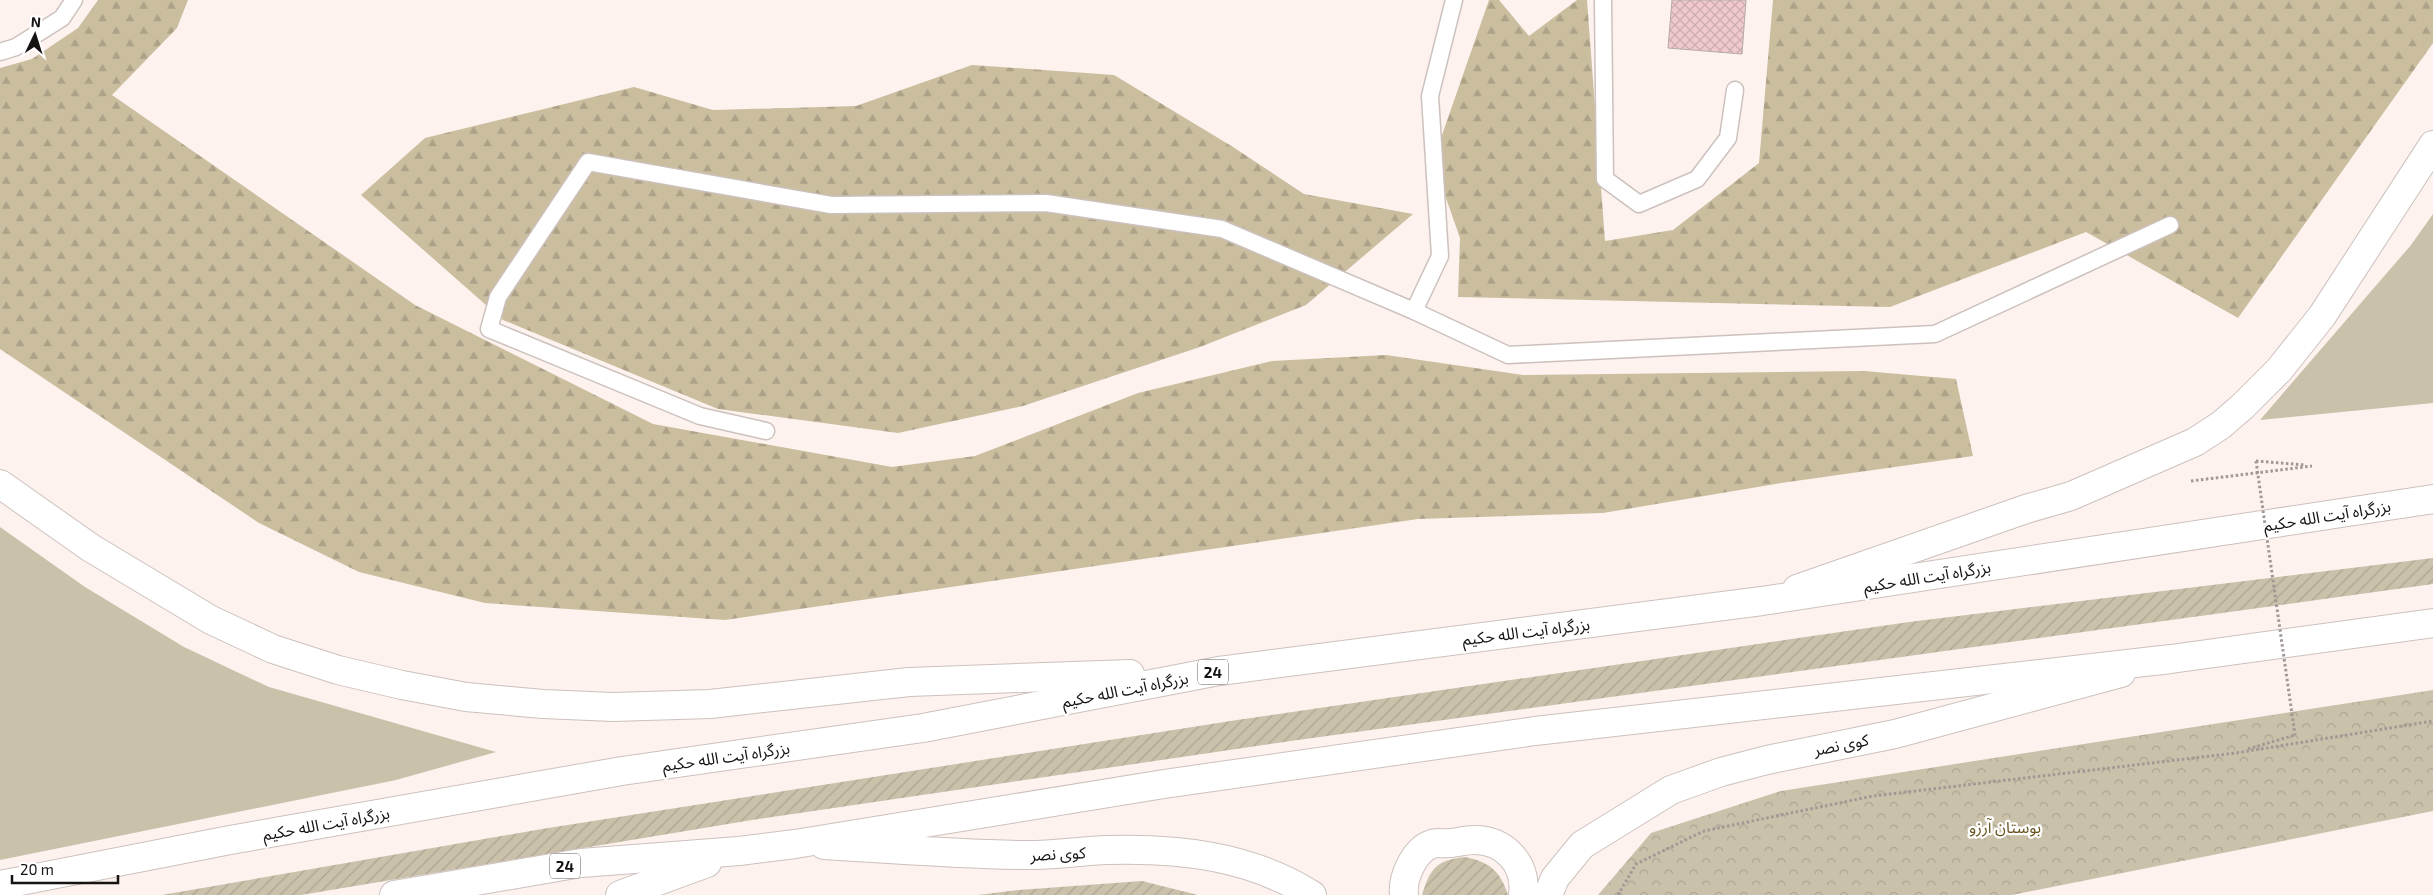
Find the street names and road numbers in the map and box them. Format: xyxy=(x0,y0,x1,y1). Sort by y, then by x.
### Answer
street label: بزرگراه آیت الله حکیم xyxy=(2262,496,2393,538)
street label: بزرگراه آیت الله حکیم xyxy=(1862,557,1993,599)
street label: بزرگراه آیت الله حکیم xyxy=(1461,614,1591,652)
road number: 24 xyxy=(1198,660,1228,684)
street label: بزرگراه آیت الله حکیم xyxy=(1060,667,1191,715)
street label: کوی نصر xyxy=(1811,729,1871,760)
street label: بزرگراه آیت الله حکیم xyxy=(661,738,791,778)
street label: بزرگراه آیت الله حکیم xyxy=(261,802,392,847)
street label: کوی نصر xyxy=(1029,842,1087,865)
road number: 24 xyxy=(550,854,580,878)

